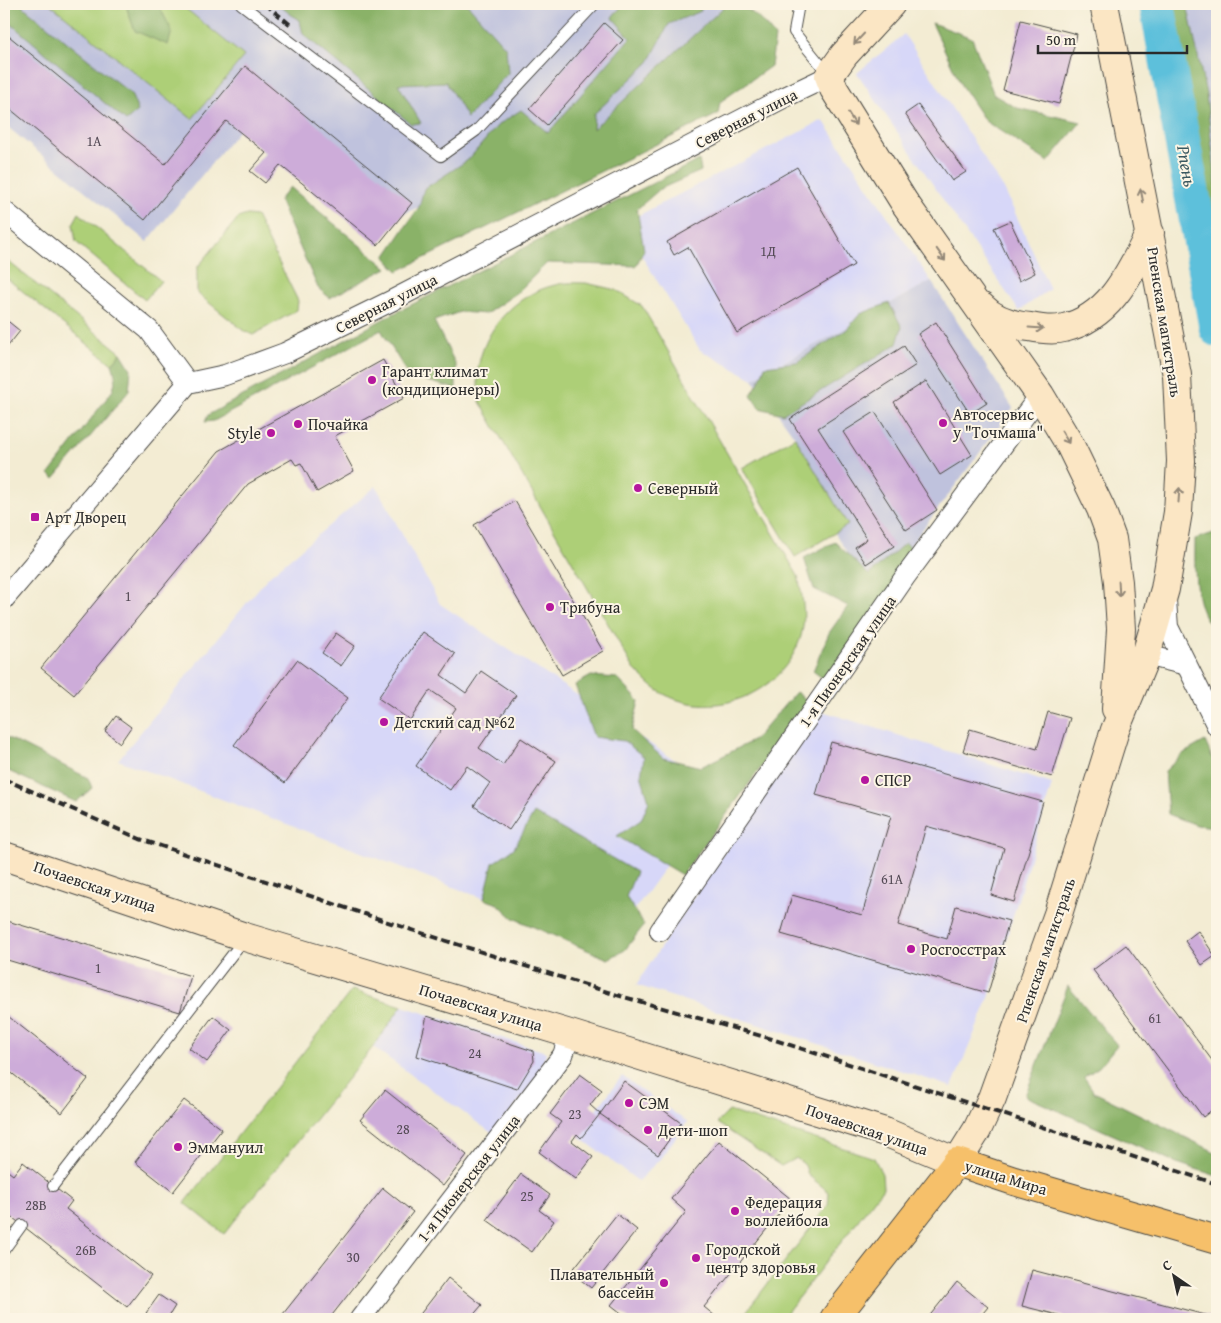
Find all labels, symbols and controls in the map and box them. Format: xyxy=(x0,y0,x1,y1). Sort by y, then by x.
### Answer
scale bar xyxy=(1038,22,1187,54)
text: 50 m xyxy=(1046,29,1077,50)
one-way arrow xyxy=(853,32,865,45)
street label: Северная улица xyxy=(691,82,802,154)
one-way arrow xyxy=(848,111,858,125)
house number: 1А xyxy=(86,131,102,151)
water label: Рпень xyxy=(1170,142,1204,189)
one-way arrow xyxy=(1137,189,1147,205)
house number: 1Д xyxy=(760,241,776,261)
street label: Рпенская магистраль xyxy=(1141,245,1189,399)
one-way arrow xyxy=(936,248,946,262)
street label: Северная улица xyxy=(331,267,442,339)
one-way arrow xyxy=(1028,323,1044,332)
place label: Гарант климат (кондиционеры) xyxy=(382,359,500,401)
marker: Гарант климат (кондиционеры) xyxy=(366,374,378,386)
place label: Автосервис у "Точмаша" xyxy=(952,402,1043,444)
place label: Почайка xyxy=(308,412,369,436)
marker: Автосервис у "Точмаша" xyxy=(937,417,949,429)
marker: Почайка xyxy=(292,418,304,430)
place label: Style xyxy=(228,421,261,445)
marker: Style xyxy=(265,427,277,439)
one-way arrow xyxy=(1061,429,1071,443)
place label: Северный xyxy=(648,476,719,500)
marker: Северный xyxy=(632,482,644,494)
one-way arrow xyxy=(1174,487,1183,503)
place label: Арт Дворец xyxy=(45,505,126,529)
marker: Арт Дворец xyxy=(29,511,41,523)
one-way arrow xyxy=(1114,580,1123,596)
house number: 1 xyxy=(125,586,131,606)
street label: 1-я Пионерская улица xyxy=(792,590,902,732)
place label: Трибуна xyxy=(560,595,621,619)
marker: Трибуна xyxy=(544,601,556,613)
place label: Детский сад №62 xyxy=(393,710,515,734)
marker: Детский сад №62 xyxy=(378,716,390,728)
place label: СПСР xyxy=(875,768,911,792)
marker: СПСР xyxy=(859,774,871,786)
street label: Почаевская улица xyxy=(31,854,160,918)
house number: 61А xyxy=(881,869,903,889)
street label: Рпенская магистраль xyxy=(1009,874,1081,1026)
place label: Росгосстрах xyxy=(921,937,1007,961)
marker: Росгосстрах xyxy=(905,943,917,955)
house number: 1 xyxy=(95,958,101,978)
street label: Почаевская улица xyxy=(416,977,546,1037)
house number: 61 xyxy=(1148,1008,1162,1028)
house number: 24 xyxy=(468,1043,482,1063)
place label: СЭМ xyxy=(639,1091,669,1115)
marker: СЭМ xyxy=(623,1097,635,1109)
street label: Почаевская улица xyxy=(803,1097,932,1161)
house number: 23 xyxy=(568,1104,582,1124)
street label: 1-я Пионерская улица xyxy=(410,1109,526,1247)
place label: Дети-шоп xyxy=(657,1118,728,1142)
house number: 28 xyxy=(396,1119,410,1139)
marker: Дети-шоп xyxy=(642,1124,654,1136)
place label: Эммануил xyxy=(188,1135,264,1159)
marker: Эммануил xyxy=(172,1141,184,1153)
street label: улица Мира xyxy=(961,1153,1051,1201)
house number: 25 xyxy=(520,1186,534,1206)
place label: Федерация воллейбола xyxy=(745,1190,829,1232)
house number: 28В xyxy=(25,1195,47,1215)
marker: Федерация воллейбола xyxy=(729,1205,741,1217)
place label: Городской центр здоровья xyxy=(706,1237,816,1279)
house number: 26В xyxy=(75,1240,97,1260)
house number: 30 xyxy=(346,1247,360,1267)
north arrow xyxy=(1148,1250,1198,1300)
marker: Городской центр здоровья xyxy=(690,1252,702,1264)
text: С xyxy=(1158,1255,1176,1276)
place label: Плавательный бассейн xyxy=(550,1262,654,1304)
marker: Плавательный бассейн xyxy=(658,1277,670,1289)

